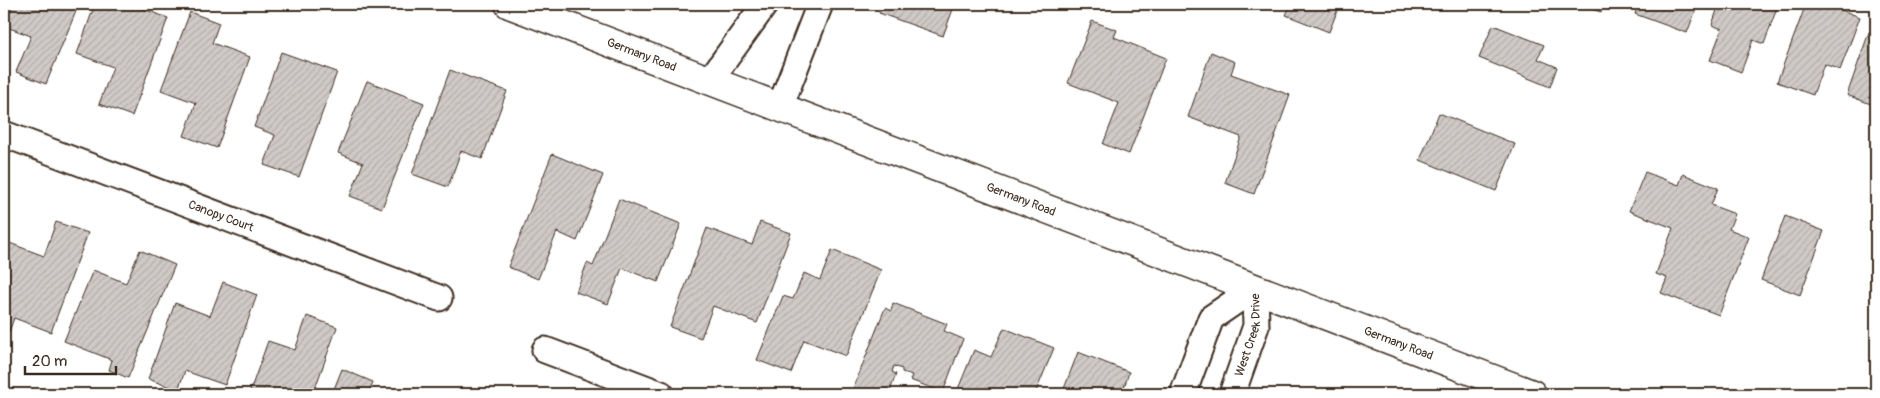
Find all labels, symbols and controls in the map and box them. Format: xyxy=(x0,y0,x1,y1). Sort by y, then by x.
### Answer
street label: Germany Road xyxy=(605,35,679,75)
street label: Germany Road xyxy=(984,179,1058,219)
street label: Canopy Court xyxy=(186,197,256,235)
street label: West Creek Drive xyxy=(1231,293,1264,378)
street label: Germany Road xyxy=(1362,323,1436,363)
scale bar xyxy=(25,343,116,375)
text: 20 m xyxy=(32,352,67,371)

